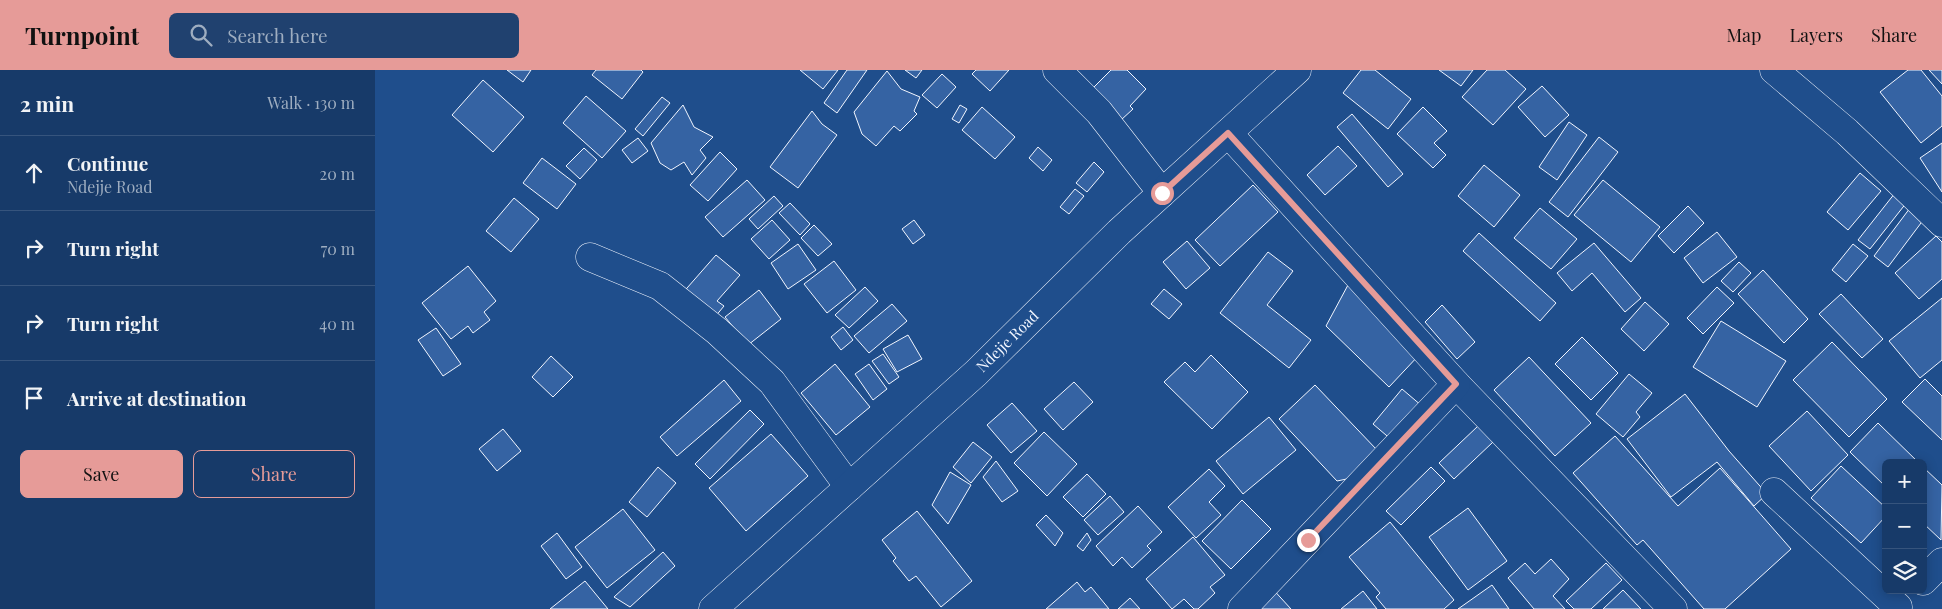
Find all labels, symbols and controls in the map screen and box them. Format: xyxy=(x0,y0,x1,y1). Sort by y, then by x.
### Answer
search box xyxy=(169,13,519,58)
text: Turnpoint xyxy=(25,19,139,51)
icon: search xyxy=(187,21,215,49)
text: Search here xyxy=(227,22,328,48)
text: Map xyxy=(1726,23,1761,47)
text: Layers xyxy=(1789,23,1843,47)
text: Share xyxy=(1871,23,1917,47)
text: 2 min xyxy=(20,89,74,117)
text: Walk · 130 m xyxy=(267,92,355,113)
text: Continue xyxy=(67,150,148,176)
icon: ahead xyxy=(20,159,48,187)
text: 20 m xyxy=(320,163,355,184)
text: Ndejje Road xyxy=(67,176,152,197)
route start xyxy=(1151,182,1174,205)
icon: right xyxy=(20,234,48,262)
text: Turn right xyxy=(67,235,159,261)
text: 70 m xyxy=(321,238,355,259)
street label: Ndejje Road xyxy=(972,305,1043,376)
icon: right xyxy=(20,309,48,337)
text: Turn right xyxy=(67,310,159,336)
text: 40 m xyxy=(319,313,355,334)
icon: arrive xyxy=(20,384,48,412)
text: Arrive at destination xyxy=(67,385,247,411)
button: Save xyxy=(20,450,183,498)
button: Share xyxy=(193,450,355,498)
map controls xyxy=(1882,459,1927,594)
button: + xyxy=(1882,459,1927,504)
button: − xyxy=(1882,504,1927,549)
route end xyxy=(1297,529,1320,552)
button: layers xyxy=(1882,549,1927,594)

